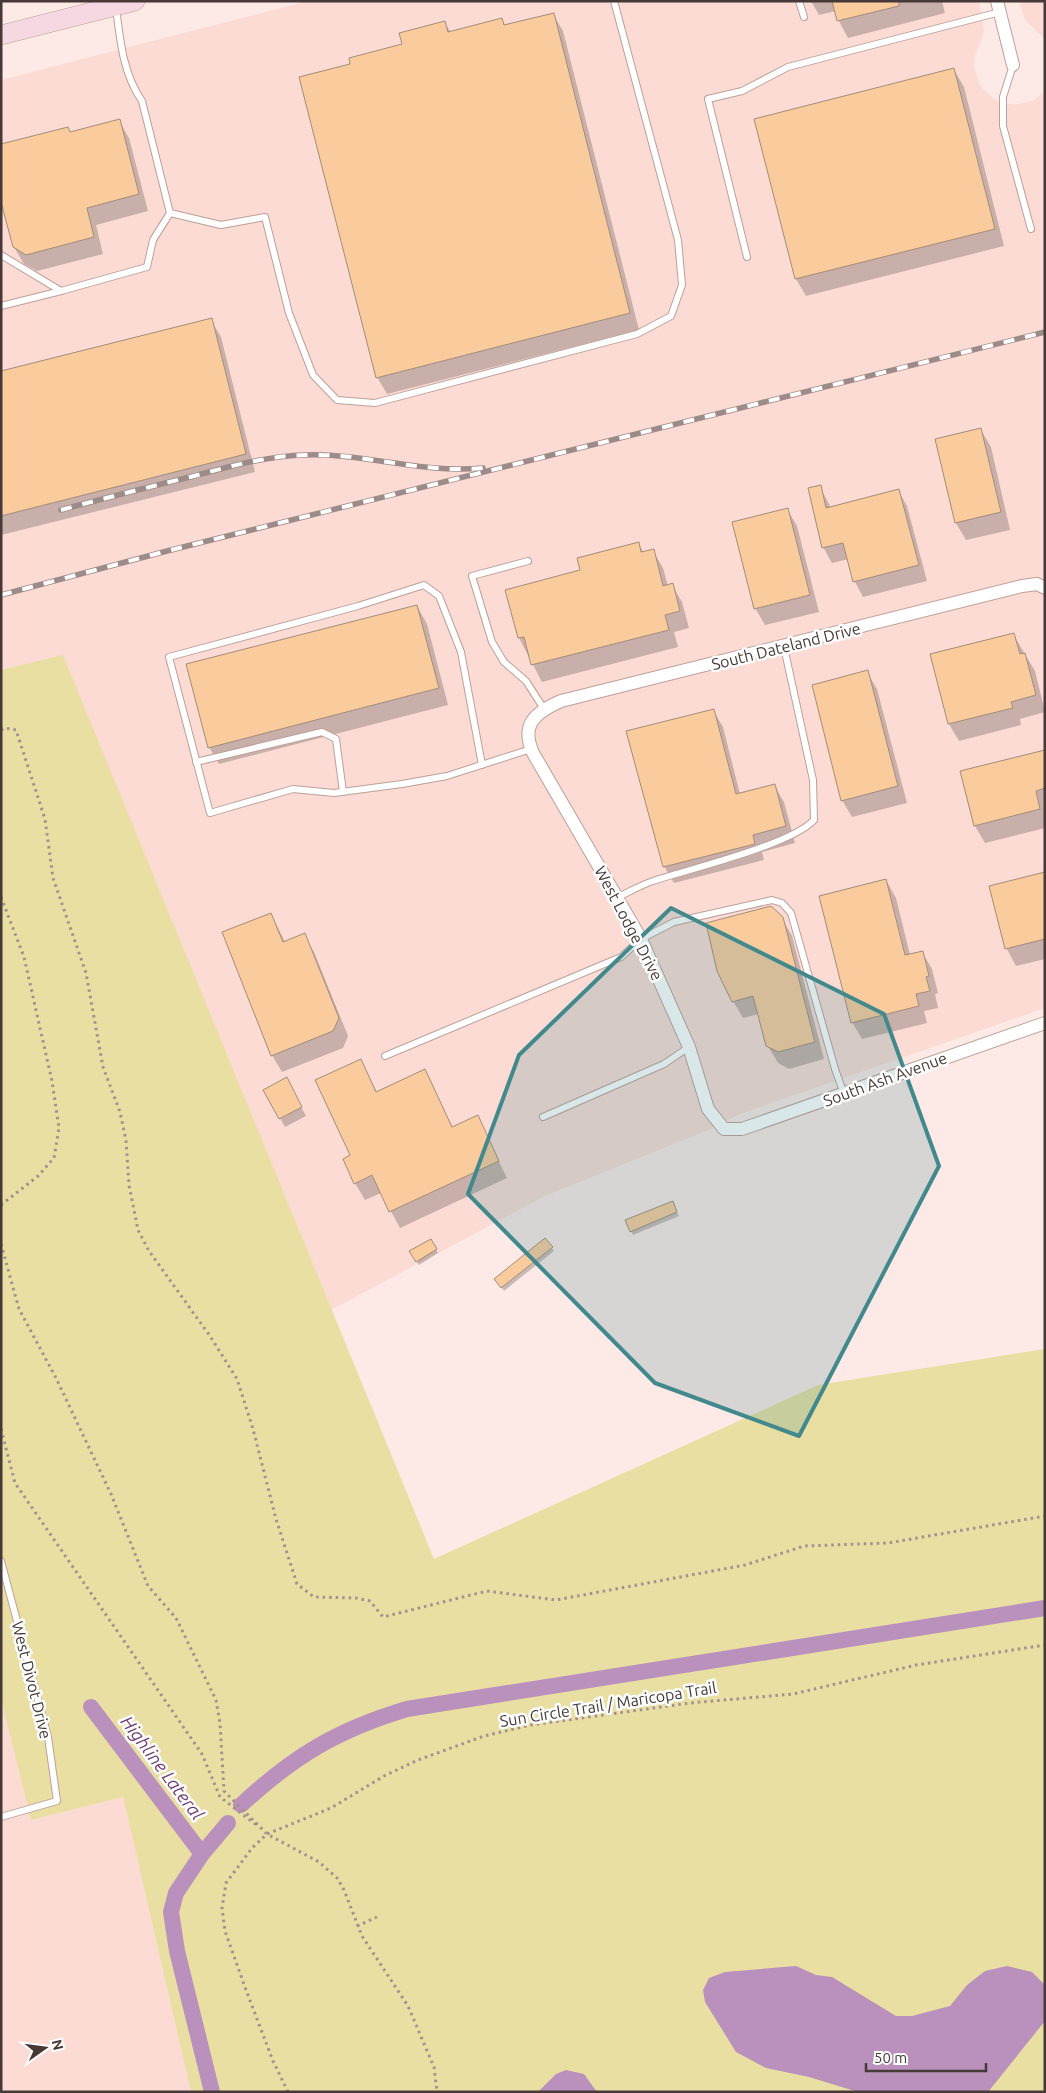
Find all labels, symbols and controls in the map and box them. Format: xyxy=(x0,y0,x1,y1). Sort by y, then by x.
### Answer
street label: South Dateland Drive xyxy=(710,619,862,673)
street label: West Lodge Drive xyxy=(591,863,667,983)
street label: South Ash Avenue xyxy=(821,1048,949,1110)
street label: West Divot Drive xyxy=(9,1619,55,1741)
street label: Sun Circle Trail / Maricopa Trail xyxy=(498,1678,718,1730)
water label: Highline Lateral xyxy=(117,1712,208,1823)
north arrow xyxy=(20,2023,70,2073)
text: N xyxy=(49,2038,67,2052)
scale bar xyxy=(866,2040,986,2072)
text: 50 m xyxy=(874,2049,907,2066)

